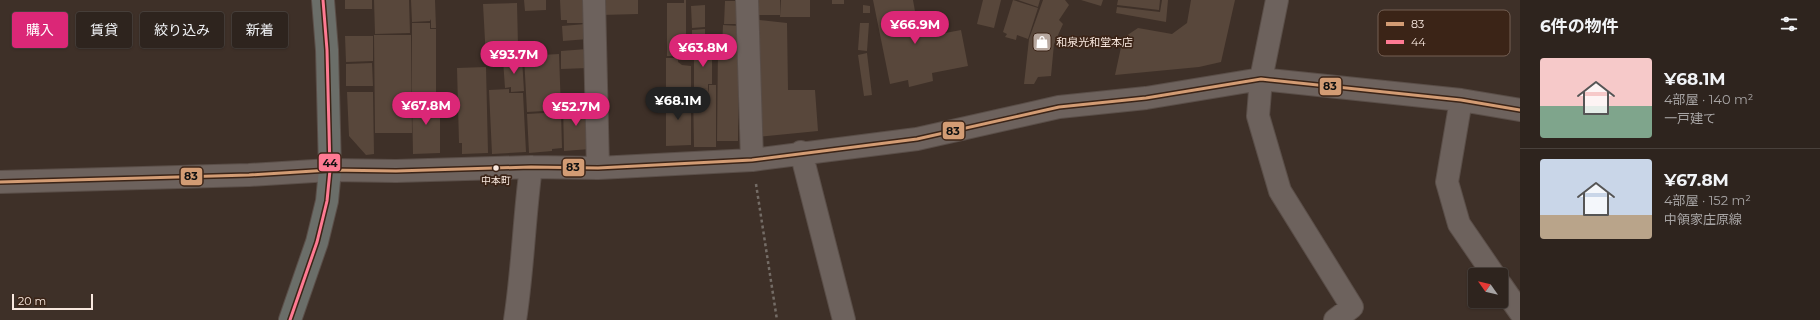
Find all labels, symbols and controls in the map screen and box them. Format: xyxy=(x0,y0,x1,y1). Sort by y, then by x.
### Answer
legend xyxy=(1378,10,1510,56)
pin: ¥66.9M xyxy=(882,11,948,45)
chip: 購入 xyxy=(12,12,68,48)
chip: 賃貸 xyxy=(76,12,132,48)
chip: 絞り込み xyxy=(140,12,224,48)
chip: 新着 xyxy=(232,12,288,48)
icon: filters xyxy=(1778,13,1800,35)
text: ¥66.9M xyxy=(890,16,940,32)
text: 6件の物件 xyxy=(1540,16,1619,36)
text: 83 xyxy=(1411,17,1424,31)
shop icon: 和泉光和堂本店 xyxy=(1031,31,1053,53)
pin: ¥63.8M xyxy=(670,34,736,68)
place label: 和泉光和堂本店 xyxy=(1056,35,1133,49)
text: 44 xyxy=(1411,35,1426,49)
text: ¥63.8M xyxy=(678,39,728,55)
pin: ¥93.7M xyxy=(481,41,547,75)
text: ¥93.7M xyxy=(489,46,539,62)
text: ¥68.1M xyxy=(1664,69,1726,89)
icon: home xyxy=(1572,74,1620,122)
line badge: 83 xyxy=(1319,77,1342,96)
text: 83 xyxy=(1323,79,1337,93)
pin: ¥68.1M xyxy=(645,87,711,121)
text: 4部屋 · 140 m² xyxy=(1664,91,1753,107)
pin: ¥67.8M xyxy=(393,92,459,126)
text: ¥68.1M xyxy=(654,92,702,108)
pin: ¥52.7M xyxy=(543,93,609,127)
text: ¥67.8M xyxy=(401,97,451,113)
text: ¥52.7M xyxy=(552,98,600,114)
text: 一戸建て xyxy=(1664,110,1716,126)
line badge: 83 xyxy=(942,121,965,140)
text: 83 xyxy=(946,124,960,138)
line badge: 44 xyxy=(318,153,341,172)
text: 44 xyxy=(322,156,338,170)
line badge: 83 xyxy=(562,158,585,177)
text: 83 xyxy=(566,160,580,174)
marker: 中本町 xyxy=(491,163,501,173)
line badge: 83 xyxy=(180,167,203,186)
text: 83 xyxy=(184,169,198,183)
text: ¥67.8M xyxy=(1664,170,1729,190)
place label: 中本町 xyxy=(481,174,511,187)
icon: home xyxy=(1572,175,1620,223)
text: 4部屋 · 152 m² xyxy=(1664,192,1751,208)
text: 中領家庄原線 xyxy=(1664,211,1742,227)
north arrow xyxy=(1468,268,1508,308)
map controls xyxy=(1468,268,1508,308)
scale bar xyxy=(12,292,93,311)
text: 20 m xyxy=(18,294,46,308)

